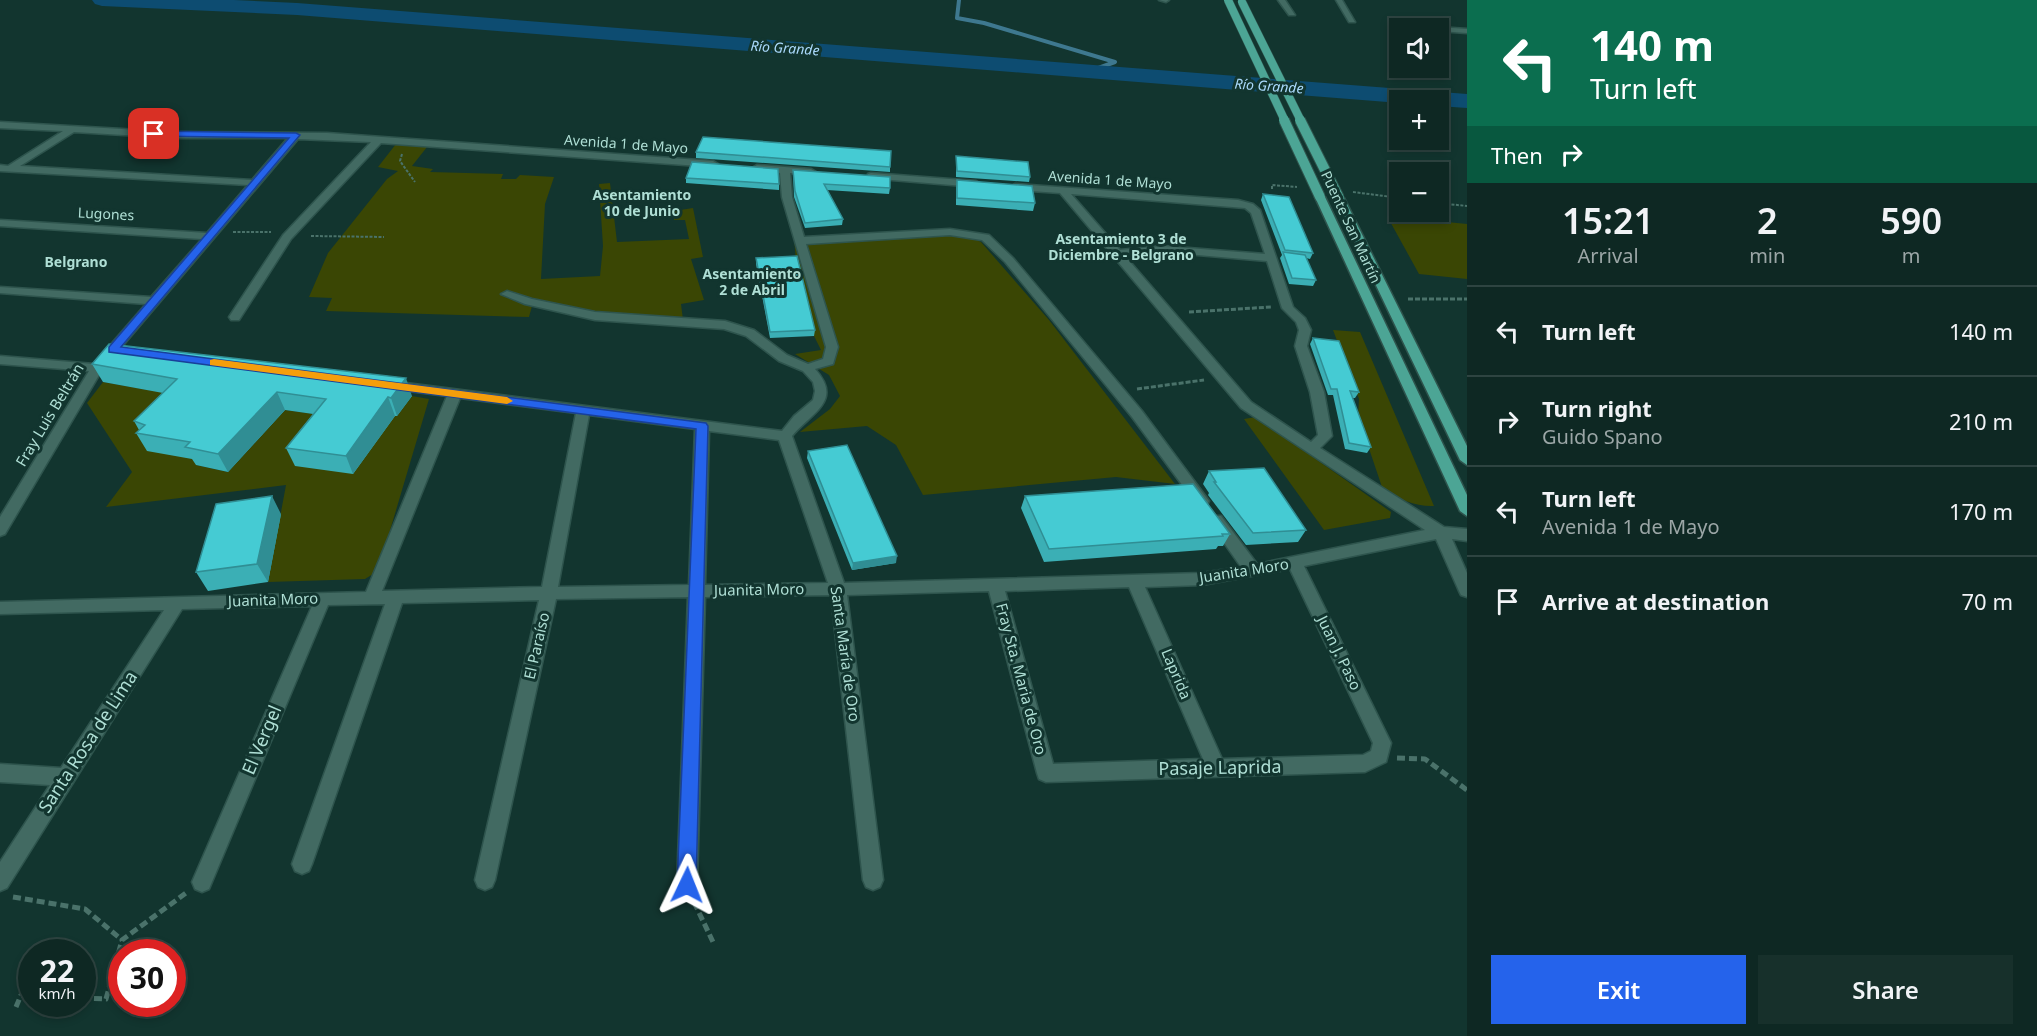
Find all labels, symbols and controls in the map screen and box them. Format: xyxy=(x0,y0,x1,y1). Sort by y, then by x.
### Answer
text: 140 m xyxy=(1590,16,1714,73)
map controls xyxy=(1389,18,1449,222)
button: sound xyxy=(1389,18,1449,78)
icon: left xyxy=(1491,24,1569,102)
water label: Río Grande xyxy=(750,36,820,59)
text: Turn left xyxy=(1590,70,1696,107)
water label: Río Grande xyxy=(1234,74,1304,97)
button: + xyxy=(1389,90,1449,150)
pin xyxy=(128,108,179,159)
icon: arrive xyxy=(137,117,170,150)
street label: Avenida 1 de Mayo xyxy=(563,130,689,157)
icon: right xyxy=(1555,138,1588,171)
text: Then xyxy=(1491,140,1543,170)
button: − xyxy=(1389,162,1449,222)
street label: Avenida 1 de Mayo xyxy=(1047,166,1173,193)
street label: Puente San Martín xyxy=(1317,168,1386,286)
district label: Asentamiento 10 de Junio xyxy=(593,185,692,220)
text: 15:21 xyxy=(1562,196,1654,245)
text: 2 xyxy=(1757,196,1778,245)
text: 590 xyxy=(1880,196,1942,245)
street label: Lugones xyxy=(77,203,135,224)
district label: Asentamiento 3 de Diciembre - Belgrano xyxy=(1048,229,1194,264)
text: Arrival xyxy=(1578,242,1639,269)
text: min xyxy=(1749,242,1785,269)
text: m xyxy=(1902,242,1921,269)
district label: Belgrano xyxy=(45,252,108,271)
district label: Asentamiento 2 de Abril xyxy=(703,264,802,299)
icon: left xyxy=(1491,315,1524,348)
text: Turn left xyxy=(1542,316,1636,346)
text: 140 m xyxy=(1949,316,2013,346)
street label: Fray Luis Beltrán xyxy=(10,359,88,470)
text: Turn right xyxy=(1542,393,1652,423)
icon: right xyxy=(1491,405,1524,438)
text: 210 m xyxy=(1949,406,2013,436)
text: Guido Spano xyxy=(1542,423,1663,450)
text: Turn left xyxy=(1542,483,1636,513)
icon: left xyxy=(1491,495,1524,528)
text: 170 m xyxy=(1949,496,2013,526)
text: Avenida 1 de Mayo xyxy=(1542,513,1720,540)
street label: Juanita Moro xyxy=(1196,553,1290,587)
street label: Juanita Moro xyxy=(712,578,804,600)
street label: Santa María de Oro xyxy=(827,585,865,723)
icon: arrive xyxy=(1491,585,1524,618)
text: Arrive at destination xyxy=(1542,586,1769,616)
text: 70 m xyxy=(1962,586,2013,616)
street label: Juanita Moro xyxy=(225,587,318,611)
street label: Fray Sta. Maria de Oro xyxy=(992,601,1052,757)
street label: El Paraíso xyxy=(519,610,553,681)
street label: Juan J. Paso xyxy=(1312,610,1367,693)
street label: Laprida xyxy=(1157,645,1197,702)
street label: Santa Rosa de Lima xyxy=(32,666,142,817)
street label: El Vergel xyxy=(236,701,286,778)
street label: Pasaje Laprida xyxy=(1158,754,1282,780)
position arrow xyxy=(655,853,719,917)
speed limit sign: 30 xyxy=(108,939,186,1017)
text: 22 xyxy=(40,950,74,991)
button: Exit xyxy=(1491,955,1746,1024)
button: Share xyxy=(1758,955,2013,1024)
text: km/h xyxy=(39,983,75,1003)

